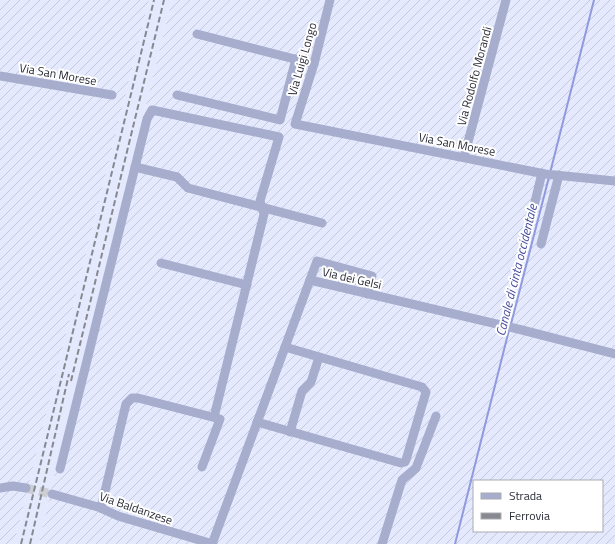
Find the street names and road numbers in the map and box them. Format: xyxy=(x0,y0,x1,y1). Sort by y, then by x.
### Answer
street label: Via Luigi Longo xyxy=(282,20,322,98)
street label: Via Rodolfo Morandi xyxy=(452,24,496,128)
street label: Via San Morese xyxy=(18,58,98,90)
street label: Via San Morese xyxy=(417,127,497,161)
street label: Via dei Gelsi xyxy=(320,262,384,294)
street label: Via Baldanzese xyxy=(97,487,175,529)

